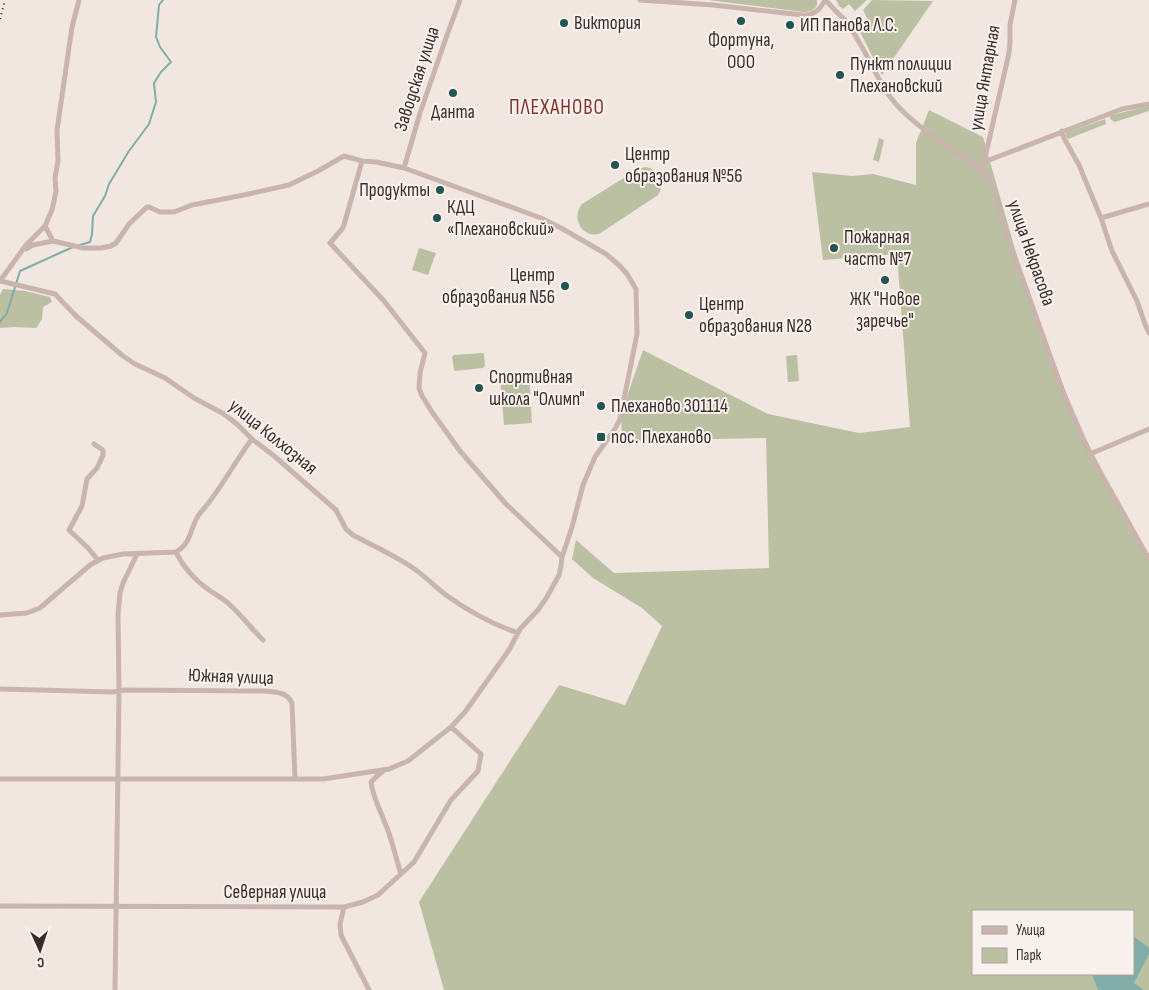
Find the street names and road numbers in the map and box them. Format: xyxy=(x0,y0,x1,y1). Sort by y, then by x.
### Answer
street label: улица Янтарная xyxy=(964,23,1006,133)
street label: Заводская улица xyxy=(389,24,445,134)
street label: улица Некрасова xyxy=(1002,197,1060,309)
street label: улица Колхозная xyxy=(224,394,322,480)
street label: Южная улица xyxy=(188,664,274,690)
street label: Северная улица xyxy=(224,881,326,904)

